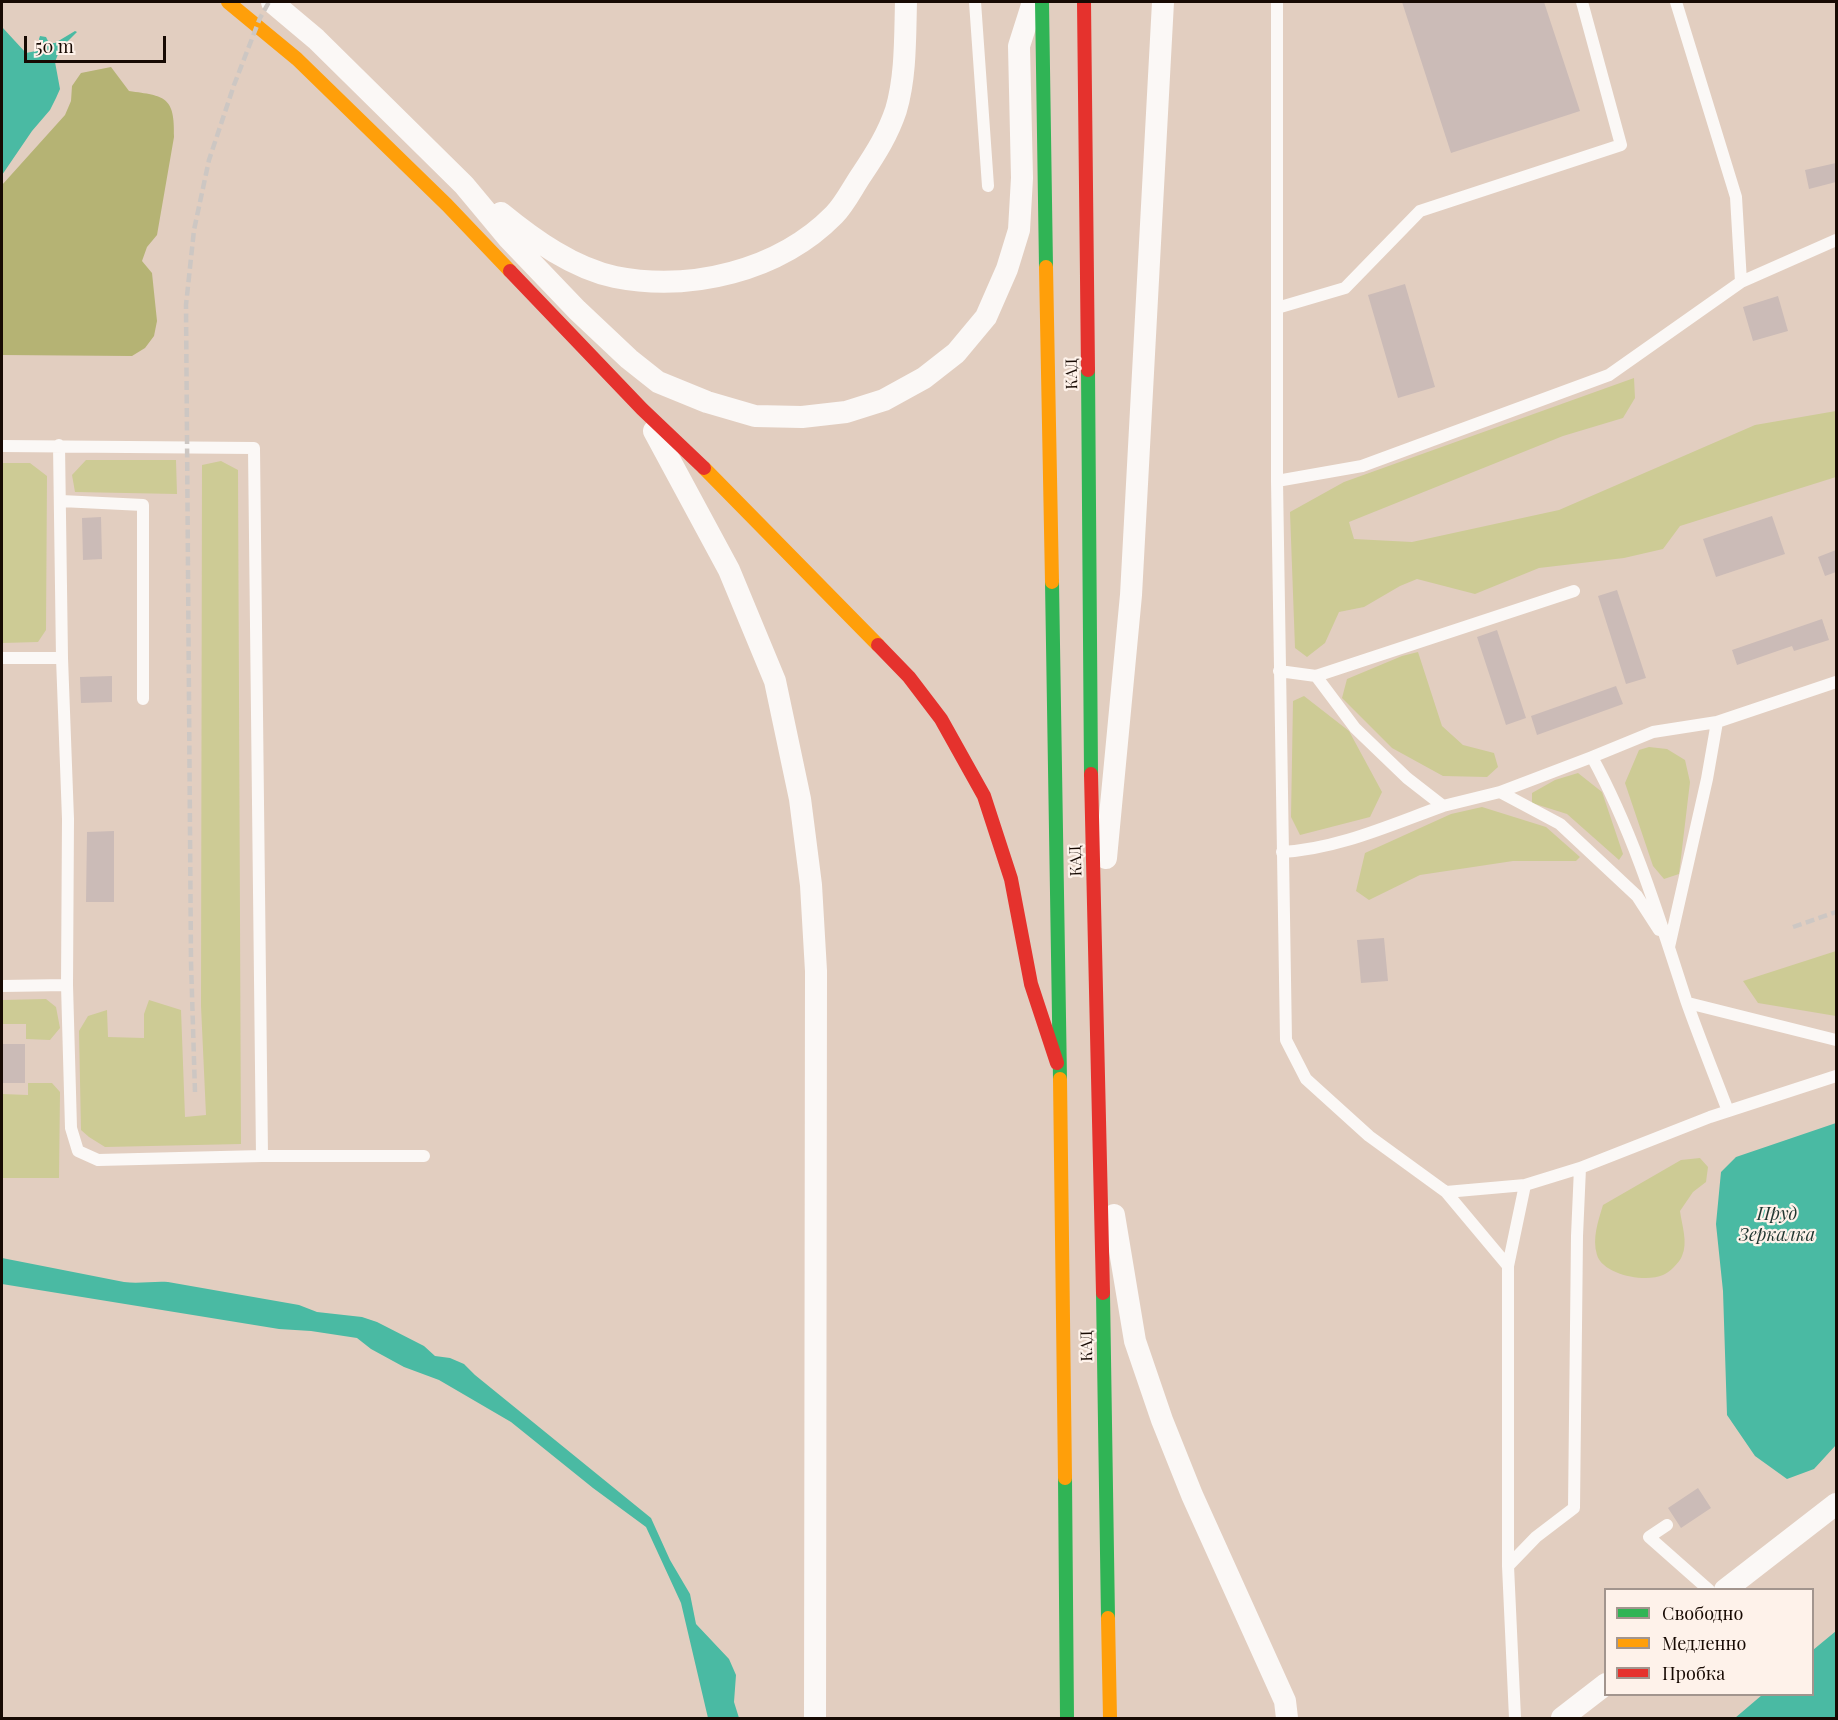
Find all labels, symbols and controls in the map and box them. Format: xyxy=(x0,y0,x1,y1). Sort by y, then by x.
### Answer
scale bar xyxy=(27,24,170,62)
text: 50 m xyxy=(35,34,74,58)
street label: КАД xyxy=(1062,358,1082,390)
street label: КАД xyxy=(1066,845,1086,877)
water label: Пруд Зеркалка xyxy=(1739,1203,1815,1246)
street label: КАД xyxy=(1077,1330,1097,1362)
legend xyxy=(1604,1588,1814,1696)
text: Свободно xyxy=(1662,1601,1743,1625)
text: Медленно xyxy=(1662,1631,1746,1655)
text: Пробка xyxy=(1662,1661,1725,1685)

